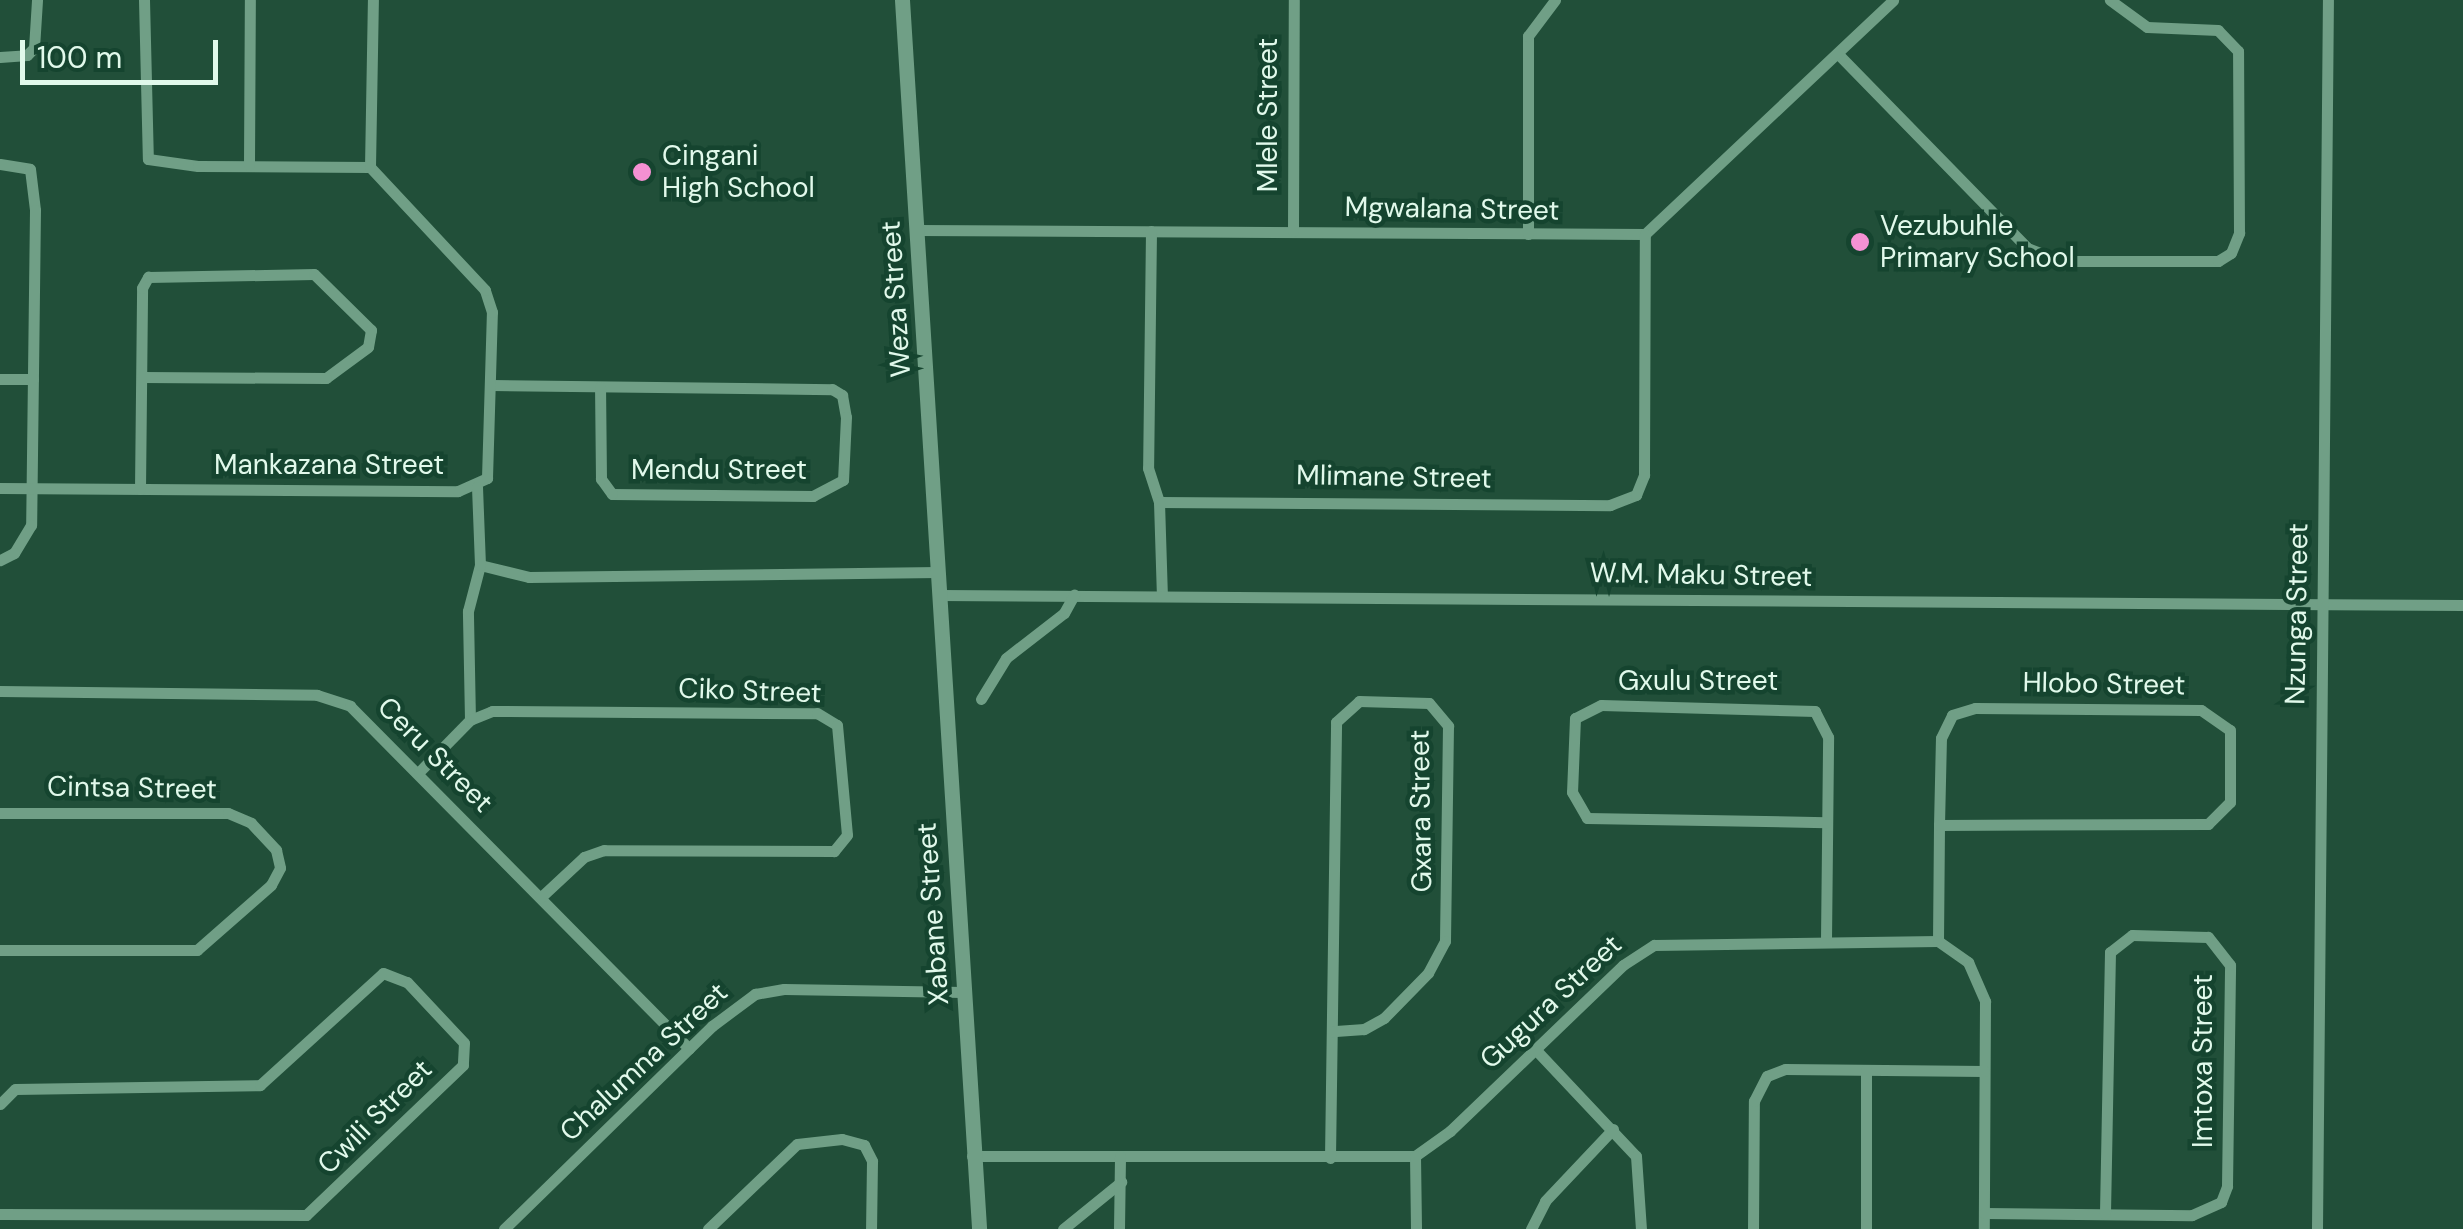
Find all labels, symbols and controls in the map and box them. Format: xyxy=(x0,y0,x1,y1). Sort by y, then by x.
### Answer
scale bar xyxy=(25,20,222,82)
text: 100 m xyxy=(37,38,122,77)
street label: Mlele Street xyxy=(1251,38,1285,192)
place label: Cingani High School xyxy=(662,139,815,205)
marker: Cingani High School xyxy=(631,161,653,183)
street label: Mgwalana Street xyxy=(1344,190,1560,228)
place label: Vezubuhle Primary School xyxy=(1880,209,2075,275)
street label: Weza Street xyxy=(874,220,918,378)
marker: Vezubuhle Primary School xyxy=(1849,231,1871,253)
street label: Mankazana Street xyxy=(214,448,444,482)
street label: Mendu Street xyxy=(631,453,807,487)
street label: Mlimane Street xyxy=(1296,458,1492,496)
street label: Nzunga Street xyxy=(2279,523,2315,705)
street label: W.M. Maku Street xyxy=(1589,556,1813,594)
street label: Gxulu Street xyxy=(1618,664,1778,698)
street label: Hlobo Street xyxy=(2022,666,2186,702)
street label: Ciko Street xyxy=(678,672,822,710)
street label: Ceru Street xyxy=(370,690,500,820)
street label: Gxara Street xyxy=(1403,729,1439,893)
street label: Cintsa Street xyxy=(47,770,217,806)
street label: Xabane Street xyxy=(910,822,956,1006)
street label: Gugura Street xyxy=(1473,928,1629,1076)
street label: Imtoxa Street xyxy=(2186,974,2220,1148)
street label: Chalumna Street xyxy=(553,976,735,1148)
street label: Cwili Street xyxy=(311,1053,439,1181)

